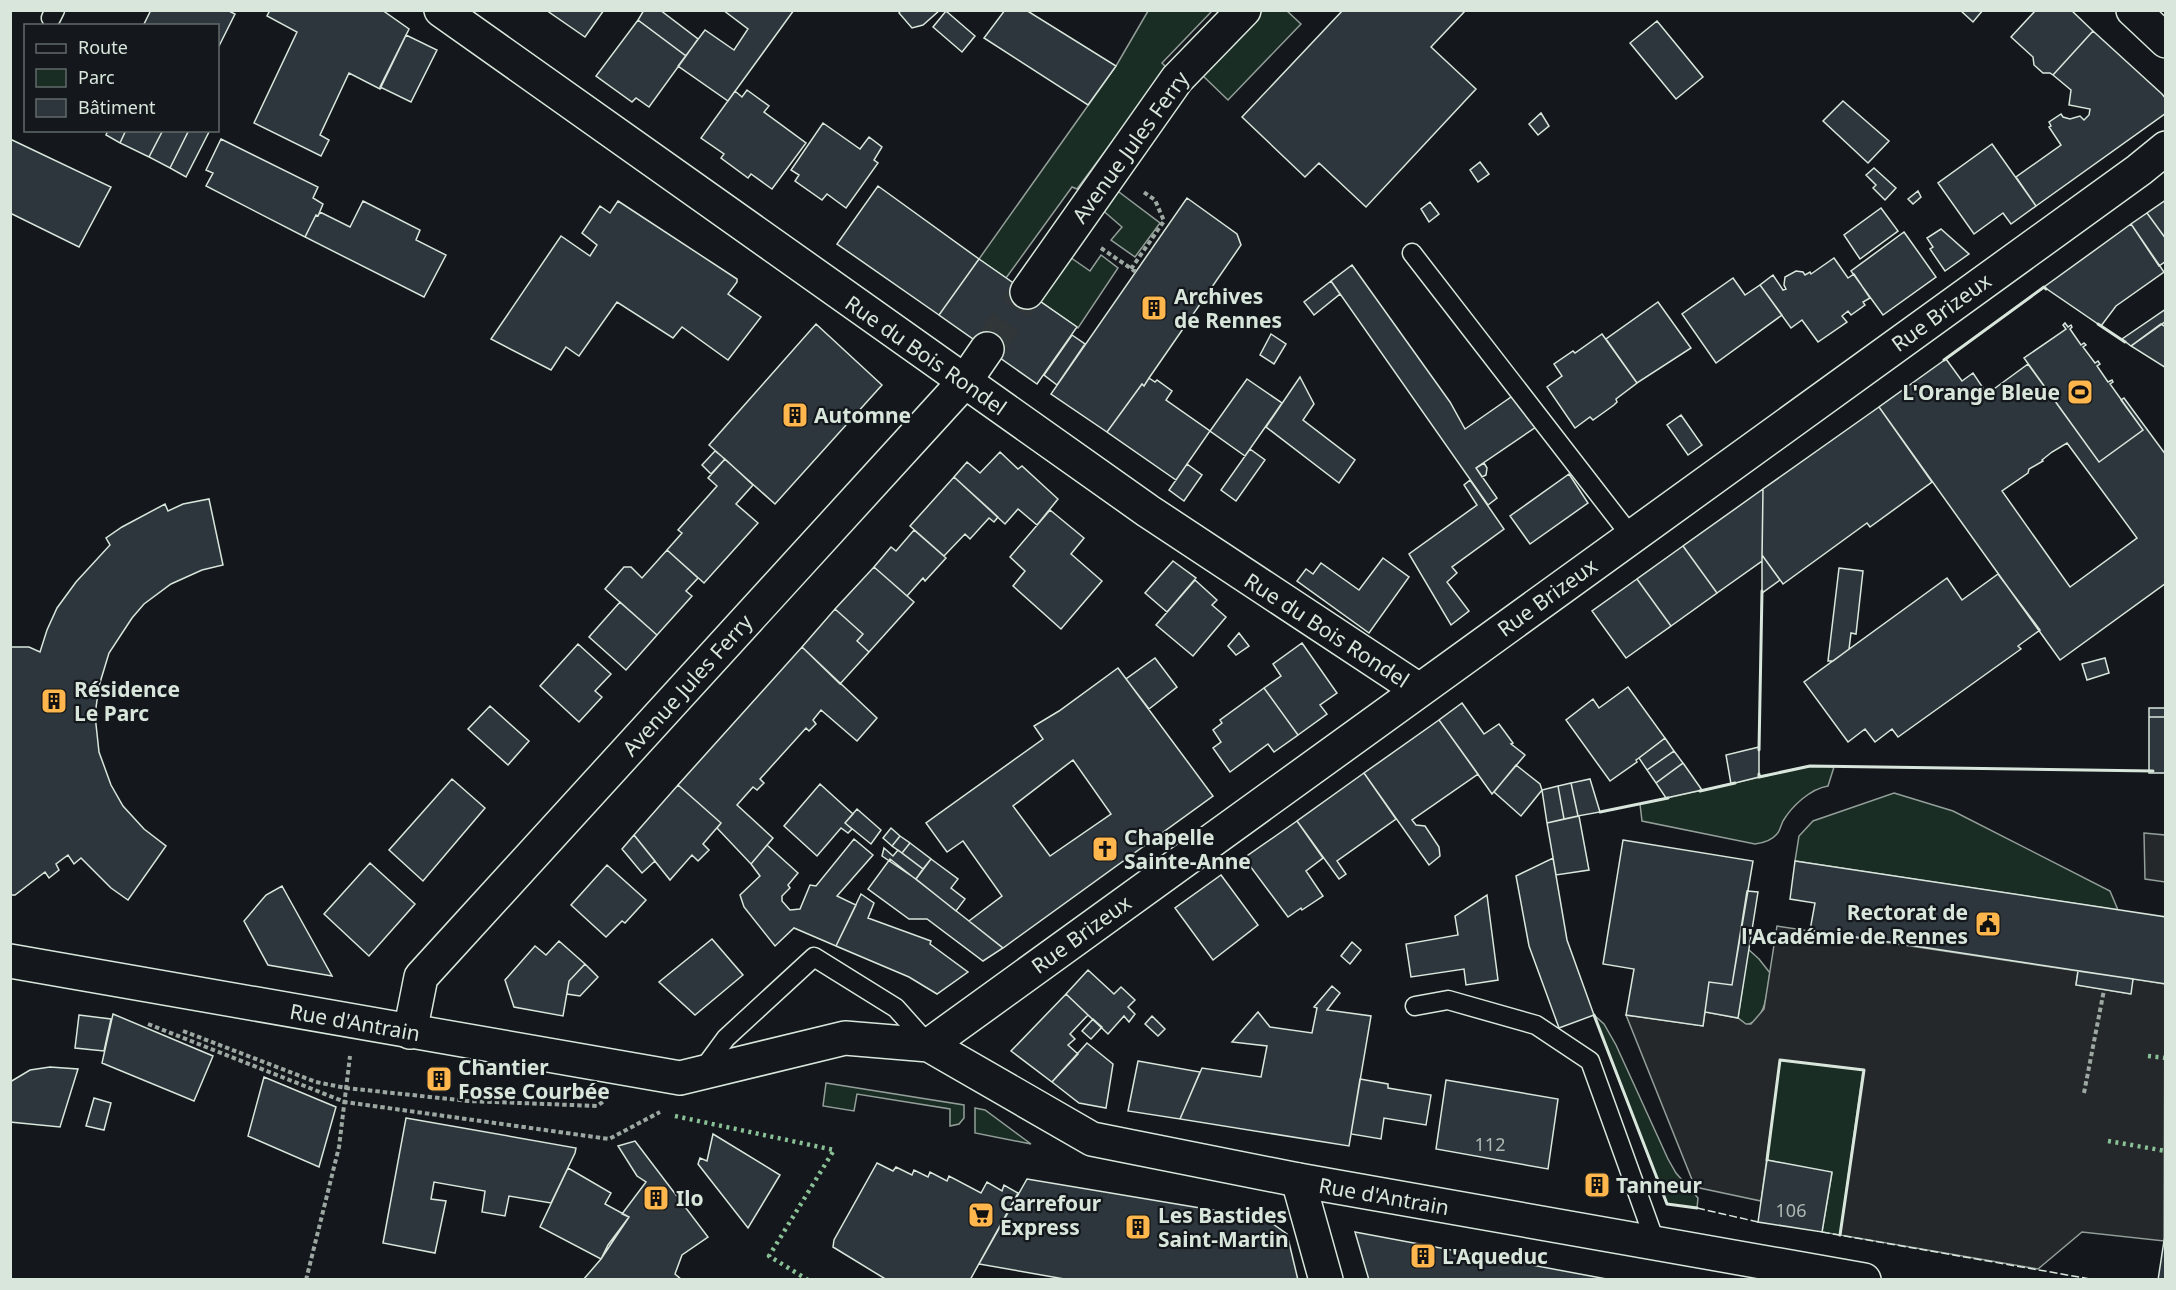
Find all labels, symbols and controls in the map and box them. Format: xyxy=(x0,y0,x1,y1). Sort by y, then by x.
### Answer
legend xyxy=(24,24,219,132)
text: Route xyxy=(78,35,128,59)
text: Parc xyxy=(78,65,115,89)
street label: Avenue Jules Ferry xyxy=(1065,65,1195,229)
text: Bâtiment xyxy=(78,95,156,119)
street label: Rue Brizeux xyxy=(1885,266,1997,358)
place label: Archives de Rennes xyxy=(1174,282,1282,334)
street label: Rue du Bois Rondel xyxy=(840,289,1012,421)
building icon: Archives de Rennes xyxy=(1139,293,1169,323)
sports icon: L'Orange Bleue xyxy=(2065,377,2095,407)
place label: L'Orange Bleue xyxy=(1902,378,2060,406)
building icon: Automne xyxy=(780,400,810,430)
place label: Automne xyxy=(814,401,911,429)
street label: Rue Brizeux xyxy=(1491,551,1603,643)
street label: Rue du Bois Rondel xyxy=(1239,566,1415,694)
street label: Avenue Jules Ferry xyxy=(616,608,758,762)
place label: Résidence Le Parc xyxy=(74,675,180,727)
building icon: Résidence Le Parc xyxy=(39,686,69,716)
place label: Chapelle Sainte-Anne xyxy=(1124,823,1251,875)
church icon: Chapelle Sainte-Anne xyxy=(1090,834,1120,864)
street label: Rue Brizeux xyxy=(1025,888,1137,980)
place label: Rectorat de l'Académie de Rennes xyxy=(1741,898,1968,950)
public building icon: Rectorat de l'Académie de Rennes xyxy=(1973,909,2003,939)
street label: Rue d'Antrain xyxy=(288,997,422,1047)
place label: Chantier Fosse Courbée xyxy=(458,1053,610,1105)
building icon: Chantier Fosse Courbée xyxy=(424,1064,454,1094)
house number: 112 xyxy=(1475,1132,1505,1156)
building icon: Tanneur xyxy=(1582,1170,1612,1200)
street label: Rue d'Antrain xyxy=(1317,1171,1451,1221)
place label: Tanneur xyxy=(1616,1171,1703,1199)
building icon: Ilo xyxy=(641,1183,671,1213)
place label: Ilo xyxy=(676,1184,704,1212)
place label: Carrefour Express xyxy=(1000,1189,1102,1241)
house number: 106 xyxy=(1776,1198,1806,1222)
supermarket icon: Carrefour Express xyxy=(966,1200,996,1230)
place label: Les Bastides Saint-Martin xyxy=(1158,1201,1289,1253)
building icon: Les Bastides Saint-Martin xyxy=(1123,1212,1153,1242)
building icon: L'Aqueduc xyxy=(1408,1241,1438,1271)
place label: L'Aqueduc xyxy=(1442,1242,1548,1270)

